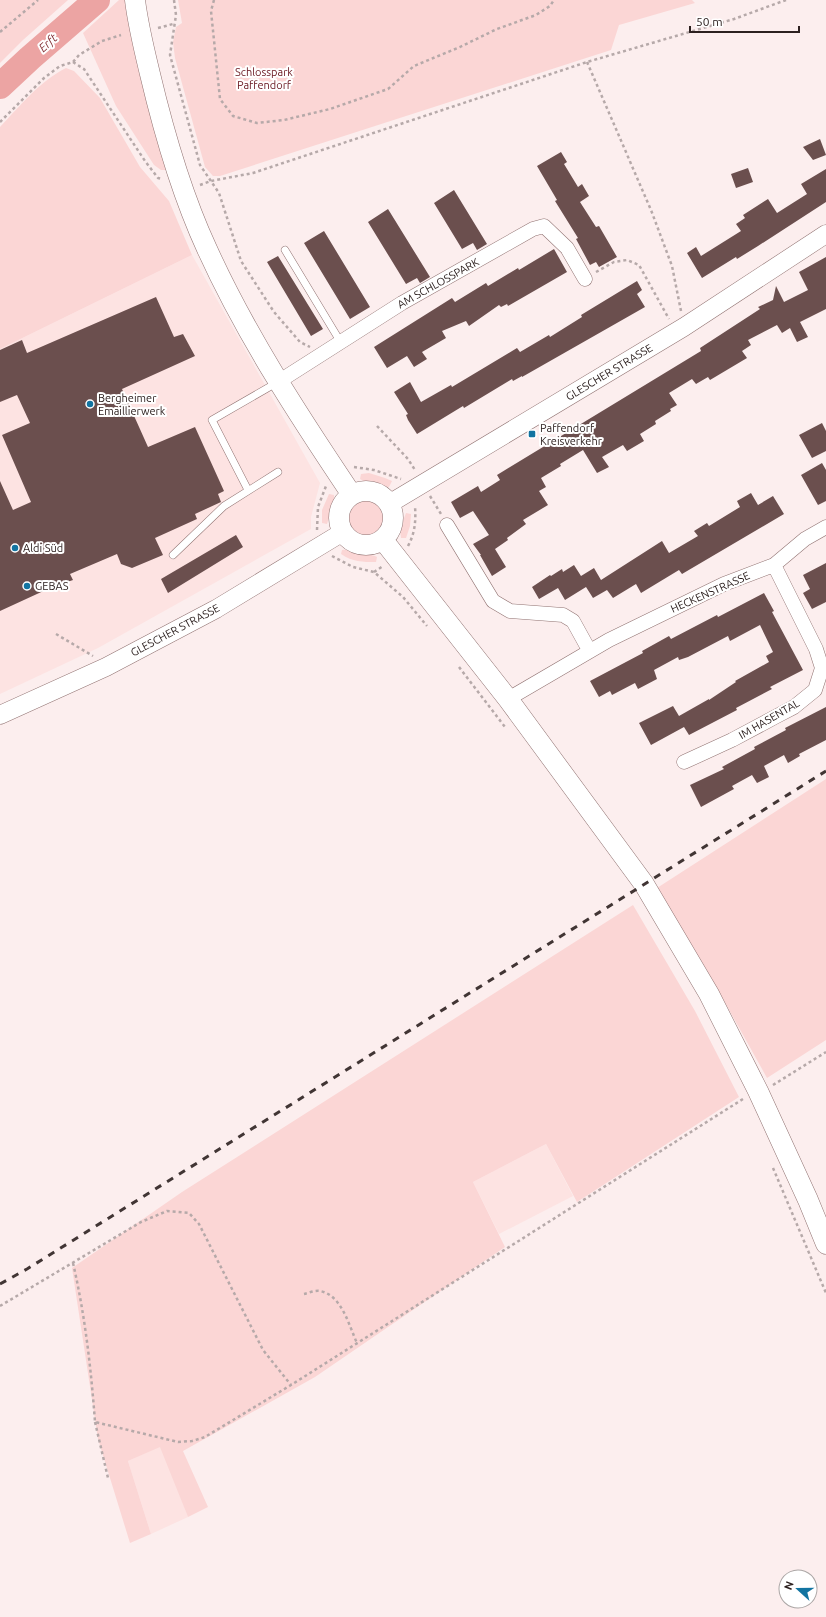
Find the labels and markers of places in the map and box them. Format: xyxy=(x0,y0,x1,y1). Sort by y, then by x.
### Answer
place label: Bergheimer Emaillierwerk xyxy=(98,392,166,417)
marker: Bergheimer Emaillierwerk xyxy=(85,399,95,409)
place label: Paffendorf Kreisverkehr xyxy=(540,422,603,447)
marker: Paffendorf Kreisverkehr xyxy=(527,429,537,439)
place label: Aldi Süd xyxy=(23,542,63,554)
marker: Aldi Süd xyxy=(10,543,20,553)
place label: GEBAS xyxy=(35,580,69,592)
marker: GEBAS xyxy=(22,581,32,591)

